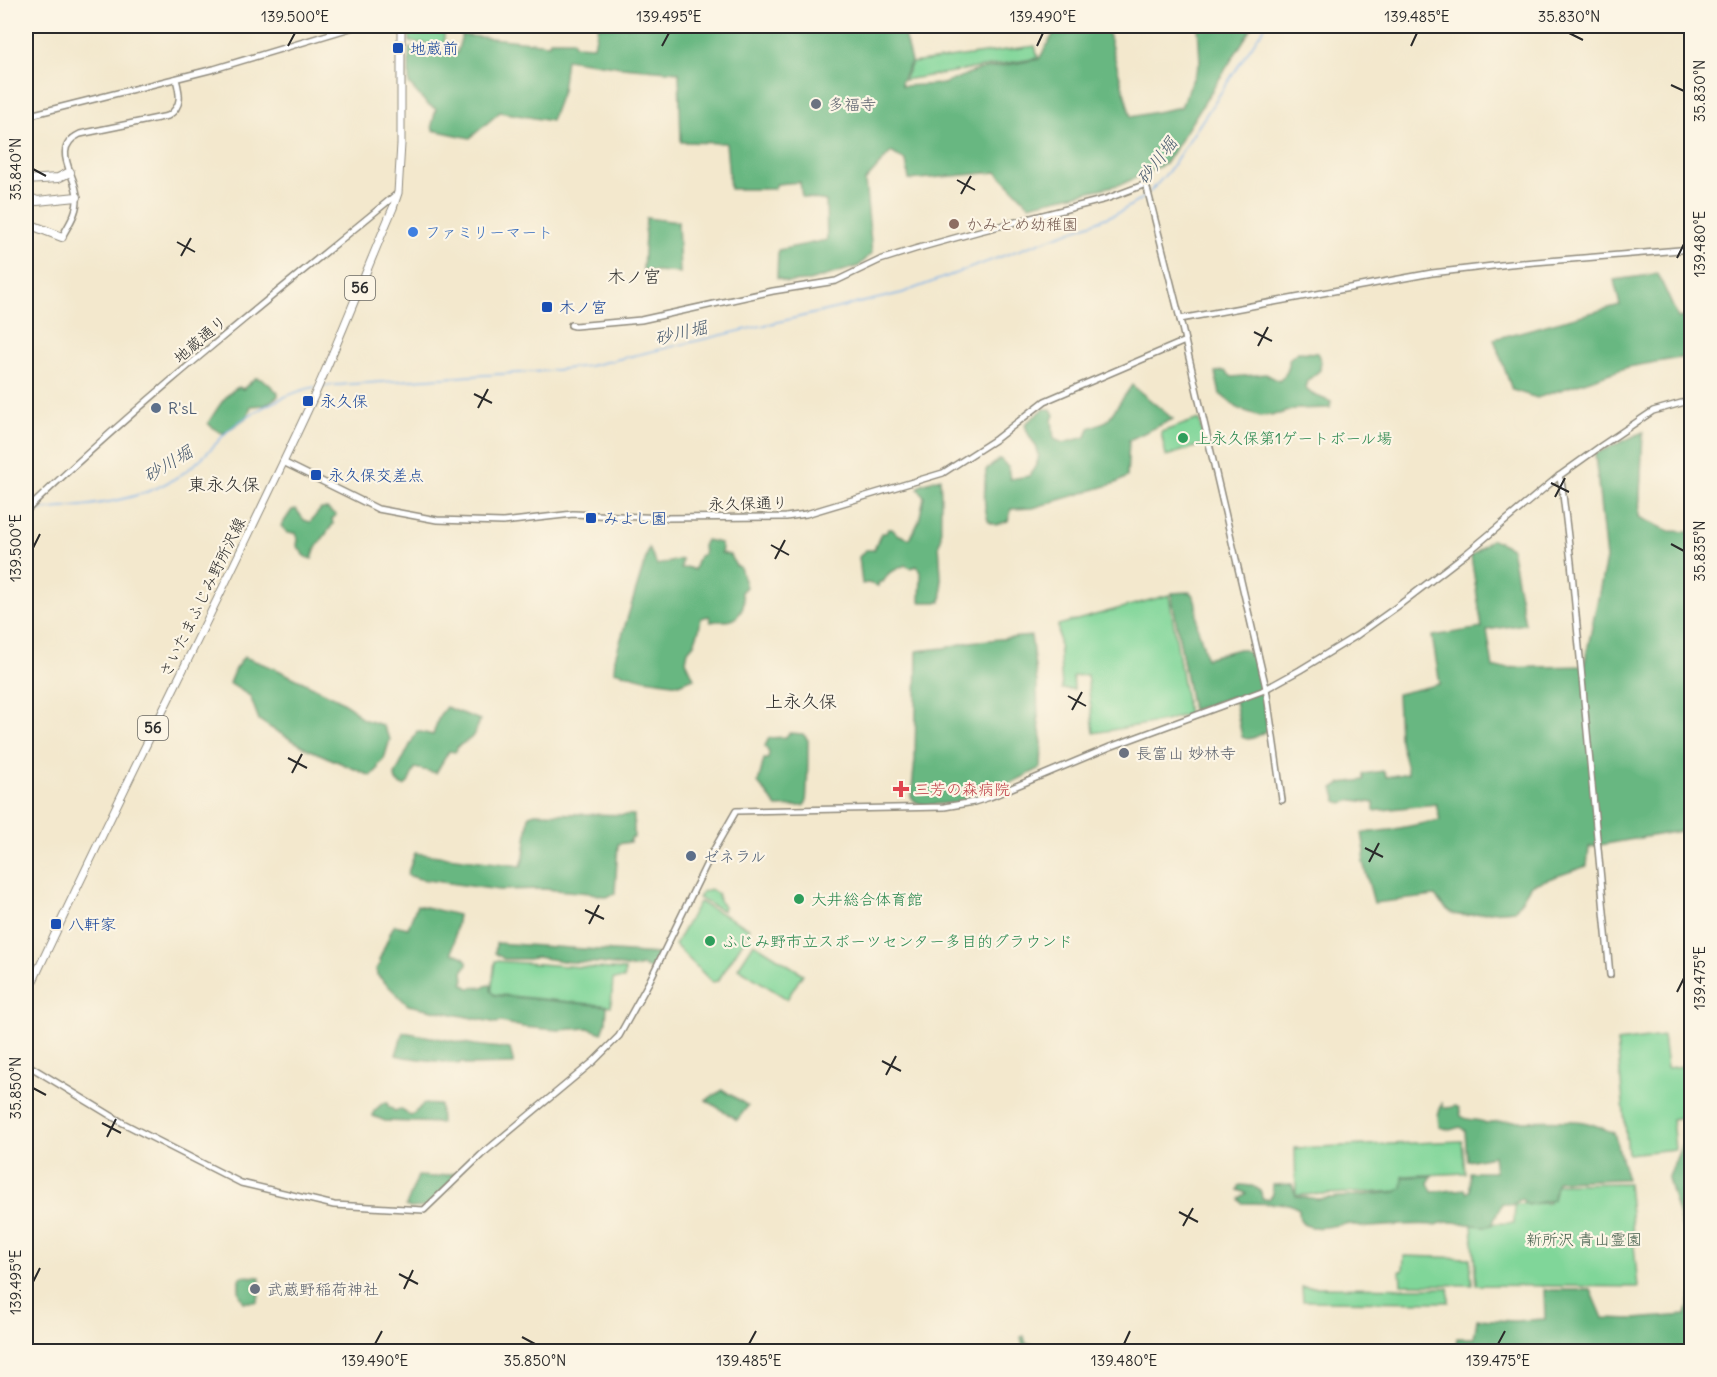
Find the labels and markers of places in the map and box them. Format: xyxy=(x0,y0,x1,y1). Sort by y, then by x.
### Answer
place label: 地蔵前 xyxy=(410,38,458,58)
marker: 地蔵前 xyxy=(391,41,405,55)
place label: 多福寺 xyxy=(828,94,876,114)
marker: 多福寺 xyxy=(809,97,823,111)
place label: かみとめ幼稚園 xyxy=(966,214,1078,234)
marker: かみとめ幼稚園 xyxy=(947,217,961,231)
place label: ファミリーマート xyxy=(425,222,553,242)
marker: ファミリーマート xyxy=(406,225,420,239)
place label: 木ノ宮 xyxy=(559,297,607,317)
marker: 木ノ宮 xyxy=(540,300,554,314)
place label: 永久保 xyxy=(320,391,368,411)
marker: 永久保 xyxy=(301,394,315,408)
place label: R'sL xyxy=(168,398,197,418)
marker: R'sL xyxy=(149,401,163,415)
place label: 上永久保第1ゲートボール場 xyxy=(1195,428,1392,448)
marker: 上永久保第1ゲートボール場 xyxy=(1176,431,1190,445)
place label: 永久保交差点 xyxy=(328,465,424,485)
marker: 永久保交差点 xyxy=(309,468,323,482)
place label: みよし園 xyxy=(603,508,667,528)
marker: みよし園 xyxy=(584,511,598,525)
place label: 長富山 妙林寺 xyxy=(1136,743,1236,763)
marker: 長富山 妙林寺 xyxy=(1117,746,1131,760)
place label: 三芳の森病院 xyxy=(914,779,1010,799)
marker: 三芳の森病院 xyxy=(892,780,910,798)
place label: ゼネラル xyxy=(703,846,766,866)
marker: ゼネラル xyxy=(684,849,698,863)
place label: 大井総合体育館 xyxy=(811,889,923,909)
marker: 大井総合体育館 xyxy=(792,892,806,906)
place label: 八軒家 xyxy=(68,914,116,934)
marker: 八軒家 xyxy=(49,917,63,931)
place label: ふじみ野市⽴スポーツセンター多⽬的グラウンド xyxy=(722,931,1073,951)
marker: ふじみ野市⽴スポーツセンター多⽬的グラウンド xyxy=(703,934,717,948)
place label: 武蔵野稲荷神社 xyxy=(267,1279,379,1299)
marker: 武蔵野稲荷神社 xyxy=(248,1282,262,1296)

